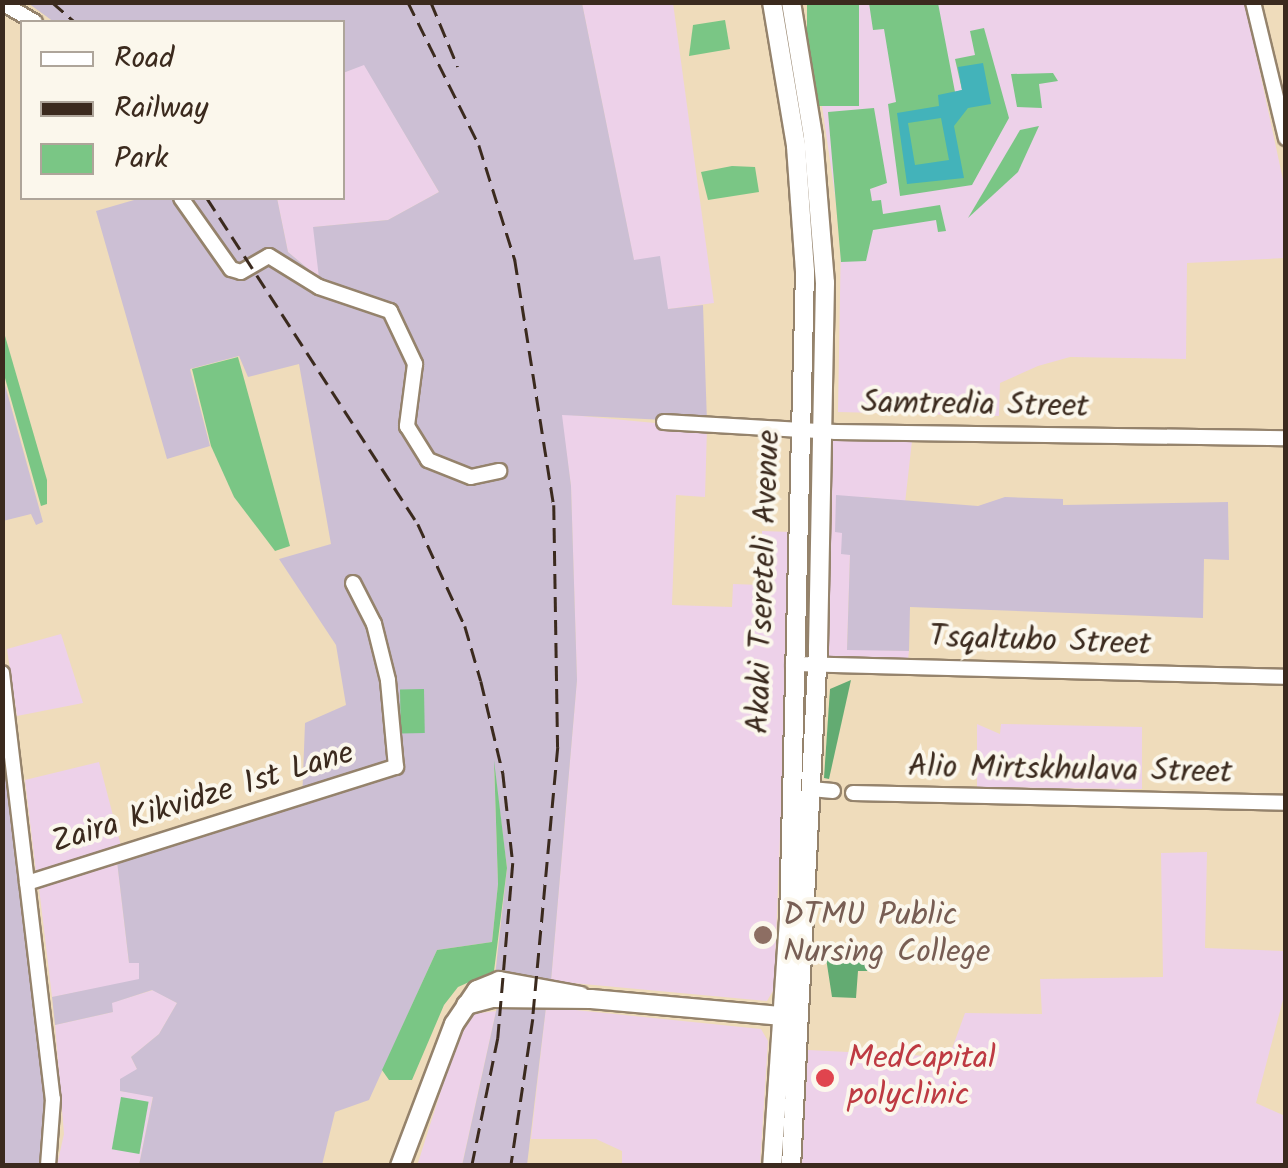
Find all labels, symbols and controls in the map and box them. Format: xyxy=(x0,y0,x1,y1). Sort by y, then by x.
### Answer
legend xyxy=(20,20,345,200)
text: Road xyxy=(114,35,174,83)
text: Railway xyxy=(114,85,208,133)
text: Park xyxy=(114,135,168,183)
street label: Samtredia Street xyxy=(861,385,1089,427)
street label: Akaki Tsereteli Avenue xyxy=(741,429,789,735)
street label: Tsqaltubo Street xyxy=(928,619,1152,665)
street label: Zaira Kikvidze 1st Lane xyxy=(47,735,359,863)
street label: Alio Mirtskhulava Street xyxy=(907,749,1233,793)
place label: DTMU Public Nursing College xyxy=(783,898,990,973)
marker: DTMU Public Nursing College xyxy=(752,924,774,946)
place label: MedCapital polyclinic xyxy=(848,1041,996,1116)
marker: MedCapital polyclinic xyxy=(812,1065,838,1091)

